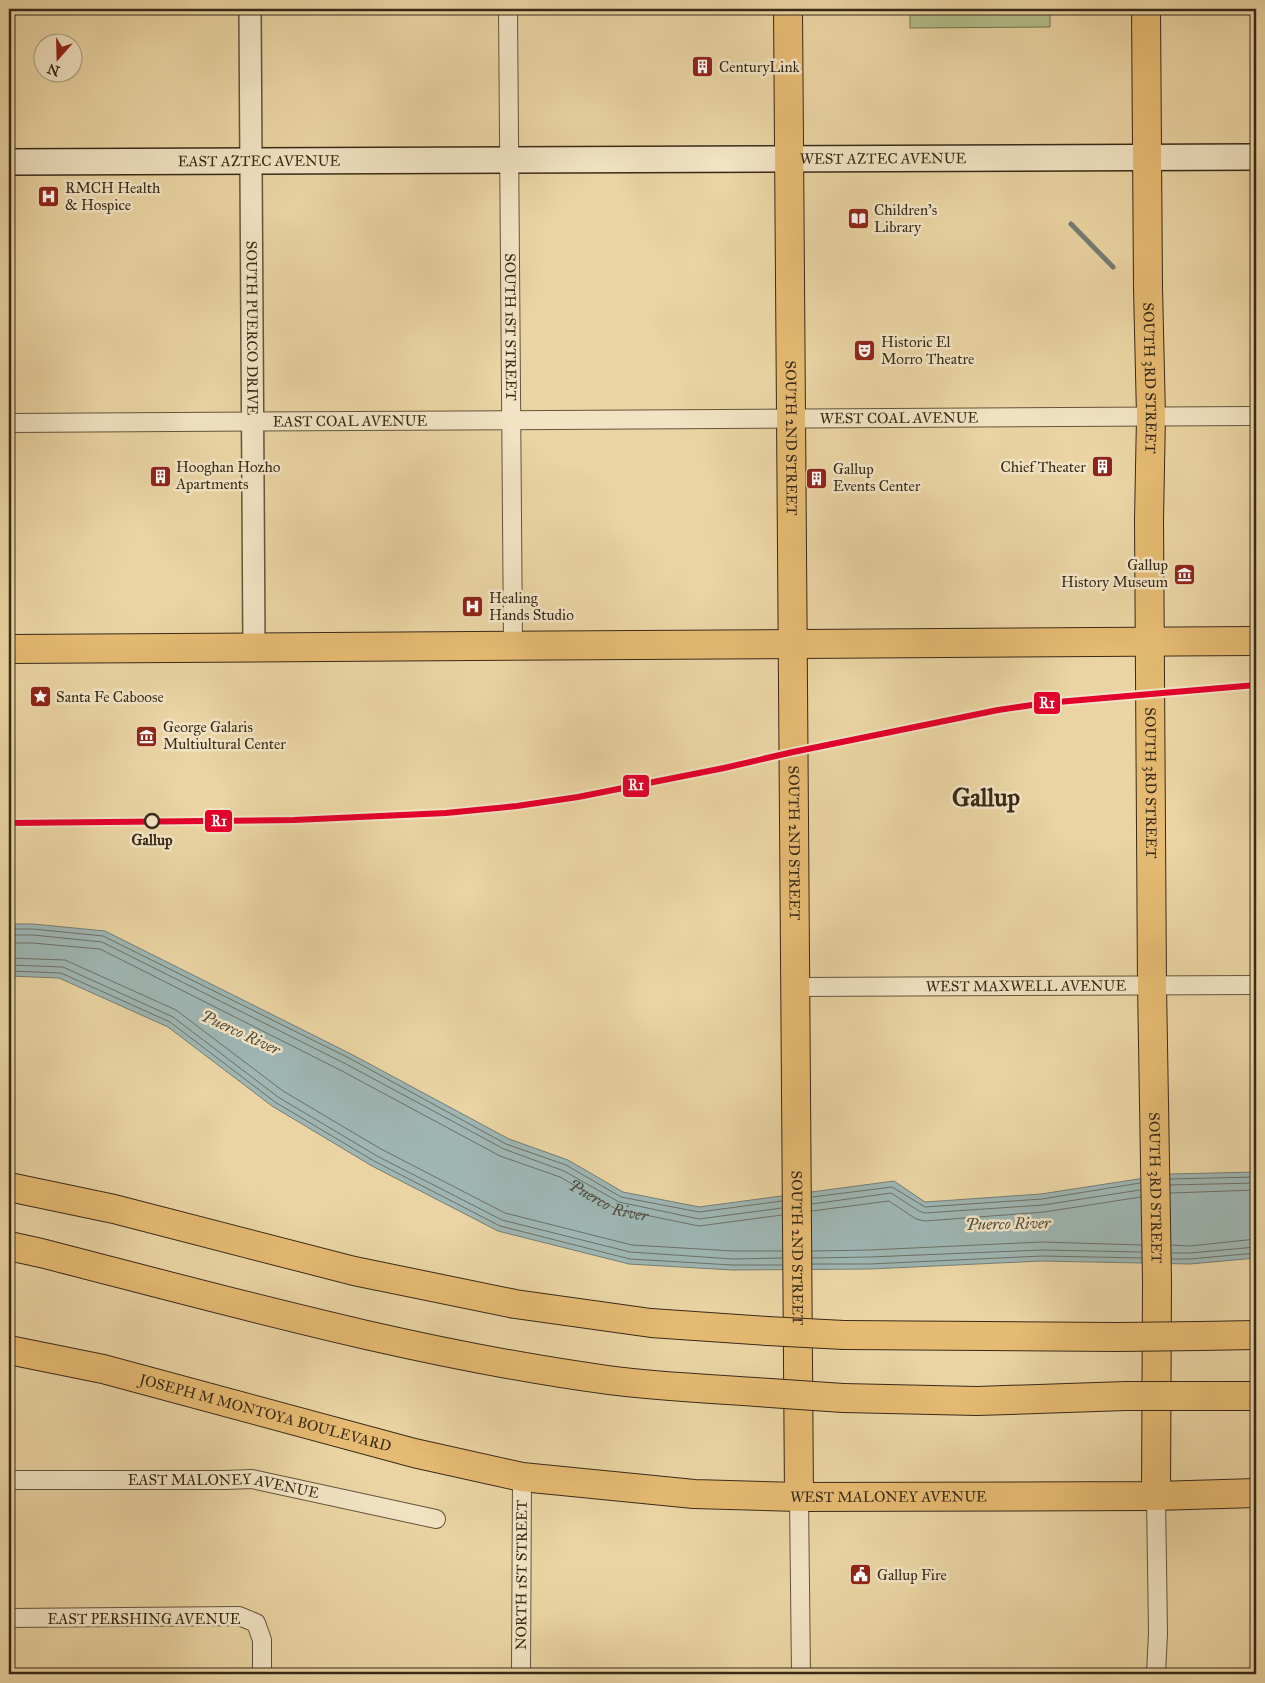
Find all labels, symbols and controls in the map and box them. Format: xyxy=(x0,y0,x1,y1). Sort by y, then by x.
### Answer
north arrow xyxy=(32,32,82,82)
building icon: CenturyLink xyxy=(691,55,715,79)
place label: CenturyLink xyxy=(719,58,800,76)
text: N xyxy=(45,60,62,80)
street label: WEST AZTEC AVENUE xyxy=(800,149,967,168)
street label: EAST AZTEC AVENUE xyxy=(178,152,341,170)
place label: RMCH Health & Hospice xyxy=(65,179,161,214)
hospital icon: RMCH Health & Hospice xyxy=(37,185,61,209)
place label: Children's Library xyxy=(874,201,937,236)
library icon: Children's Library xyxy=(846,207,870,231)
street label: SOUTH PUERCO DRIVE xyxy=(242,241,262,416)
street label: SOUTH 1ST STREET xyxy=(501,253,520,401)
street label: SOUTH 3RD STREET xyxy=(1139,302,1160,454)
place label: Historic El Morro Theatre xyxy=(881,333,974,368)
theatre icon: Historic El Morro Theatre xyxy=(853,339,877,363)
street label: SOUTH 2ND STREET xyxy=(782,361,801,515)
street label: WEST COAL AVENUE xyxy=(820,409,979,427)
street label: EAST COAL AVENUE xyxy=(273,412,428,431)
building icon: Chief Theater xyxy=(1090,455,1114,479)
place label: Hooghan Hozho Apartments xyxy=(175,458,281,493)
place label: Chief Theater xyxy=(1001,458,1086,476)
place label: Gallup Events Center xyxy=(833,460,921,495)
building icon: Hooghan Hozho Apartments xyxy=(148,464,172,488)
building icon: Gallup Events Center xyxy=(805,466,829,490)
place label: Gallup History Museum xyxy=(1061,556,1168,591)
museum icon: Gallup History Museum xyxy=(1172,562,1196,586)
place label: Healing Hands Studio xyxy=(489,589,574,624)
hospital icon: Healing Hands Studio xyxy=(461,595,485,619)
place icon: Santa Fe Caboose xyxy=(28,685,52,709)
place label: Santa Fe Caboose xyxy=(56,688,164,706)
line badge: R1 xyxy=(1033,691,1061,715)
text: R1 xyxy=(1039,695,1055,712)
street label: SOUTH 3RD STREET xyxy=(1141,707,1160,859)
place label: George Galaris Multiultural Center xyxy=(163,718,286,753)
museum icon: George Galaris Multiultural Center xyxy=(135,724,159,748)
street label: SOUTH 2ND STREET xyxy=(785,766,804,920)
line badge: R1 xyxy=(622,774,650,798)
text: R1 xyxy=(628,777,644,794)
district label: Gallup xyxy=(952,782,1021,813)
line badge: R1 xyxy=(204,809,233,833)
marker: Gallup xyxy=(144,813,160,829)
text: R1 xyxy=(211,813,227,830)
place label: Gallup xyxy=(132,831,173,850)
street label: WEST MAXWELL AVENUE xyxy=(926,977,1126,995)
water label: Puerco River xyxy=(198,1006,285,1060)
street label: SOUTH 3RD STREET xyxy=(1145,1112,1166,1264)
street label: SOUTH 2ND STREET xyxy=(788,1170,807,1325)
water label: Puerco River xyxy=(566,1175,651,1226)
water label: Puerco River xyxy=(965,1213,1052,1234)
street label: JOSEPH M MONTOYA BOULEVARD xyxy=(135,1370,393,1455)
street label: EAST MALONEY AVENUE xyxy=(128,1470,321,1502)
street label: WEST MALONEY AVENUE xyxy=(790,1487,987,1506)
street label: NORTH 1ST STREET xyxy=(512,1500,531,1650)
public building icon: Gallup Fire xyxy=(849,1563,873,1587)
place label: Gallup Fire xyxy=(877,1566,947,1584)
street label: EAST PERSHING AVENUE xyxy=(47,1610,241,1628)

